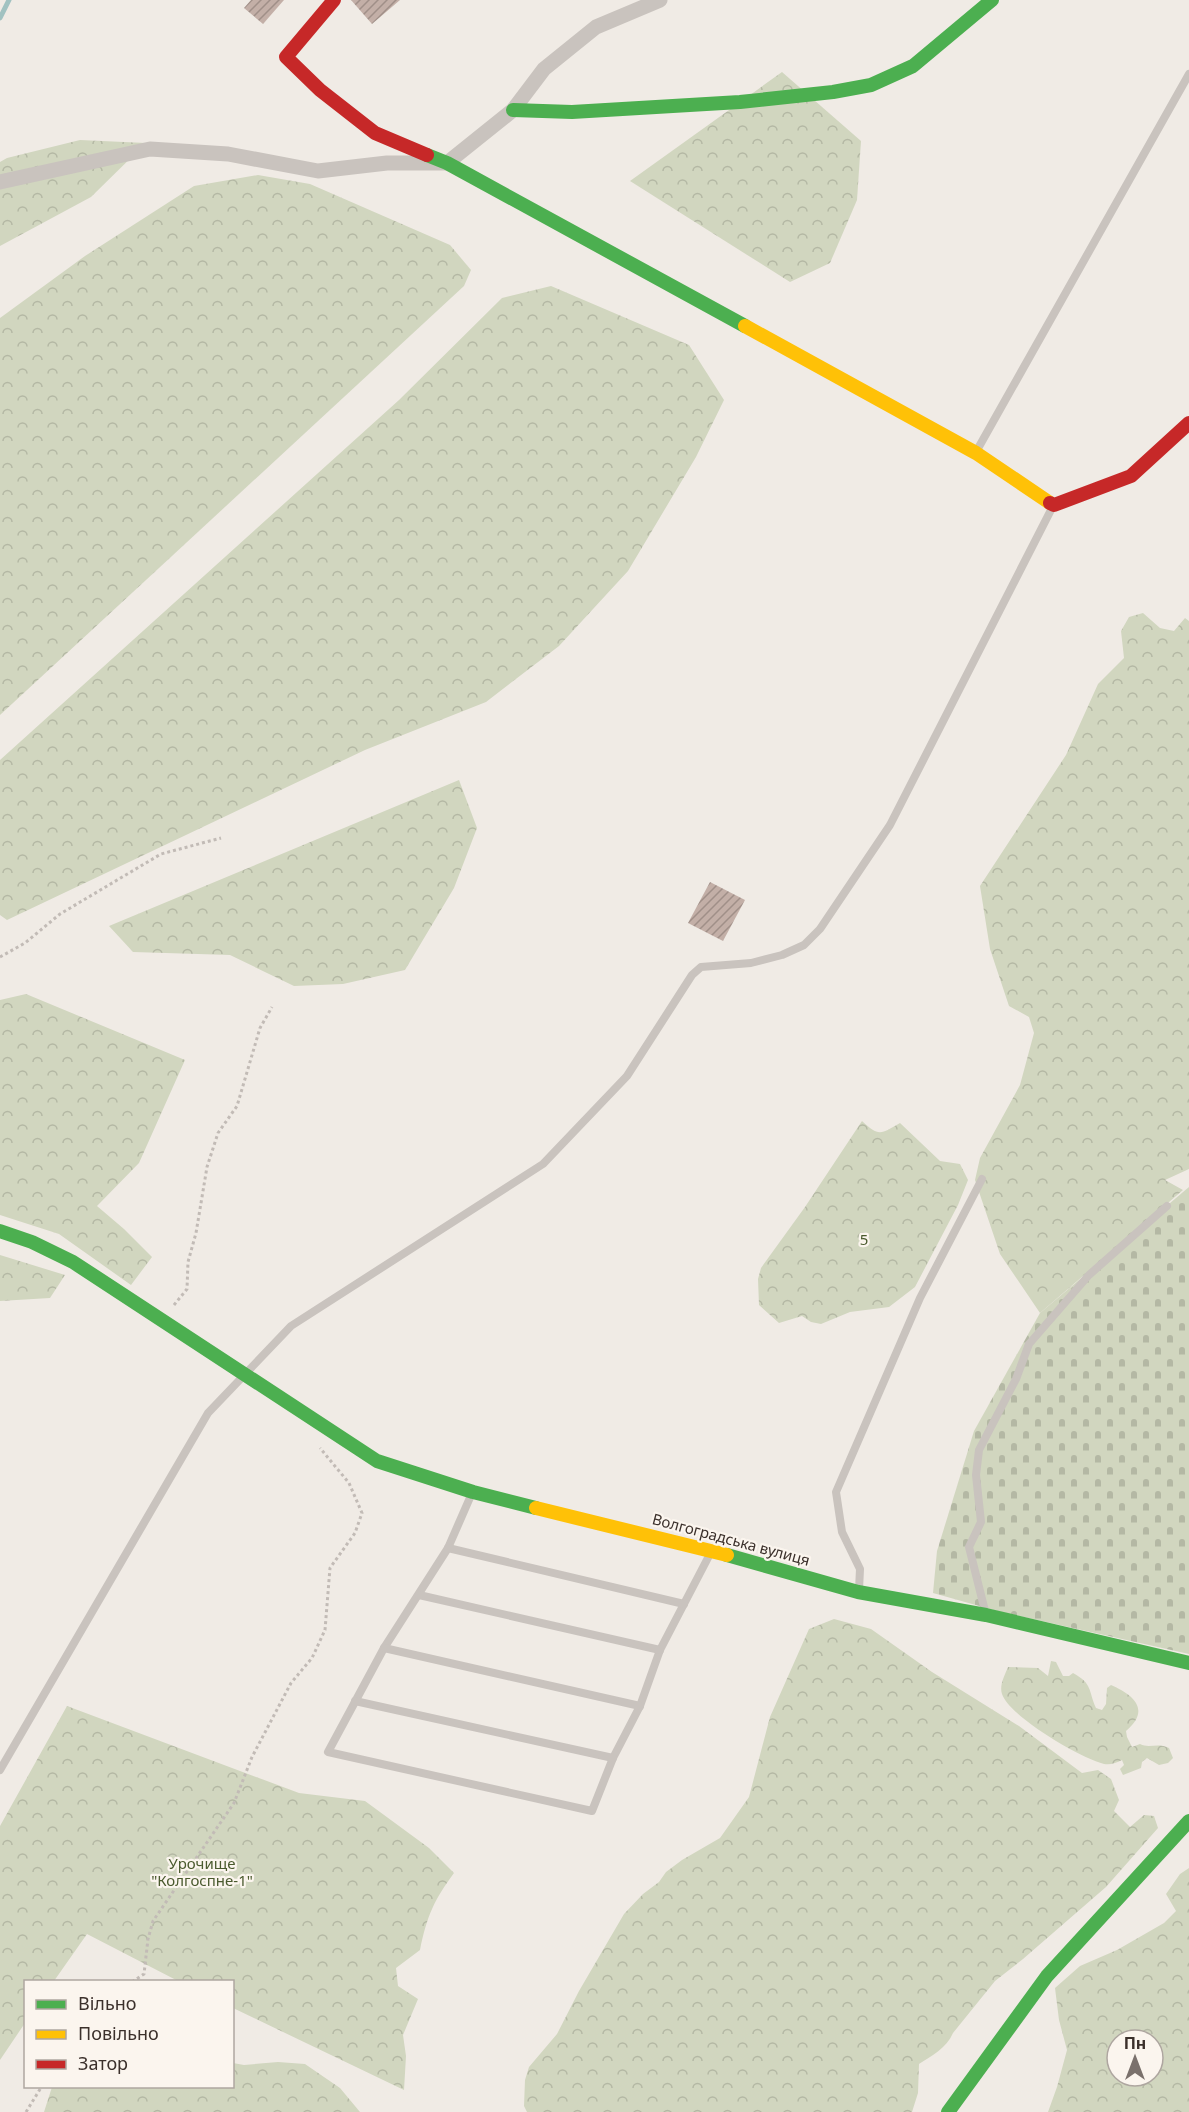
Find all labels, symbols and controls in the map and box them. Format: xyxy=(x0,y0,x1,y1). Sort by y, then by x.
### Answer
park label: 5 xyxy=(860,1229,868,1249)
street label: Волгоградська вулиця xyxy=(650,1508,812,1570)
park label: Урочище "Колгоспне-1" xyxy=(151,1853,253,1890)
legend xyxy=(24,1980,234,2088)
text: Вільно xyxy=(78,1991,136,2015)
text: Повільно xyxy=(78,2021,159,2045)
north arrow xyxy=(1105,2028,1165,2088)
text: Пн xyxy=(1124,2032,1146,2054)
text: Затор xyxy=(78,2051,128,2075)

